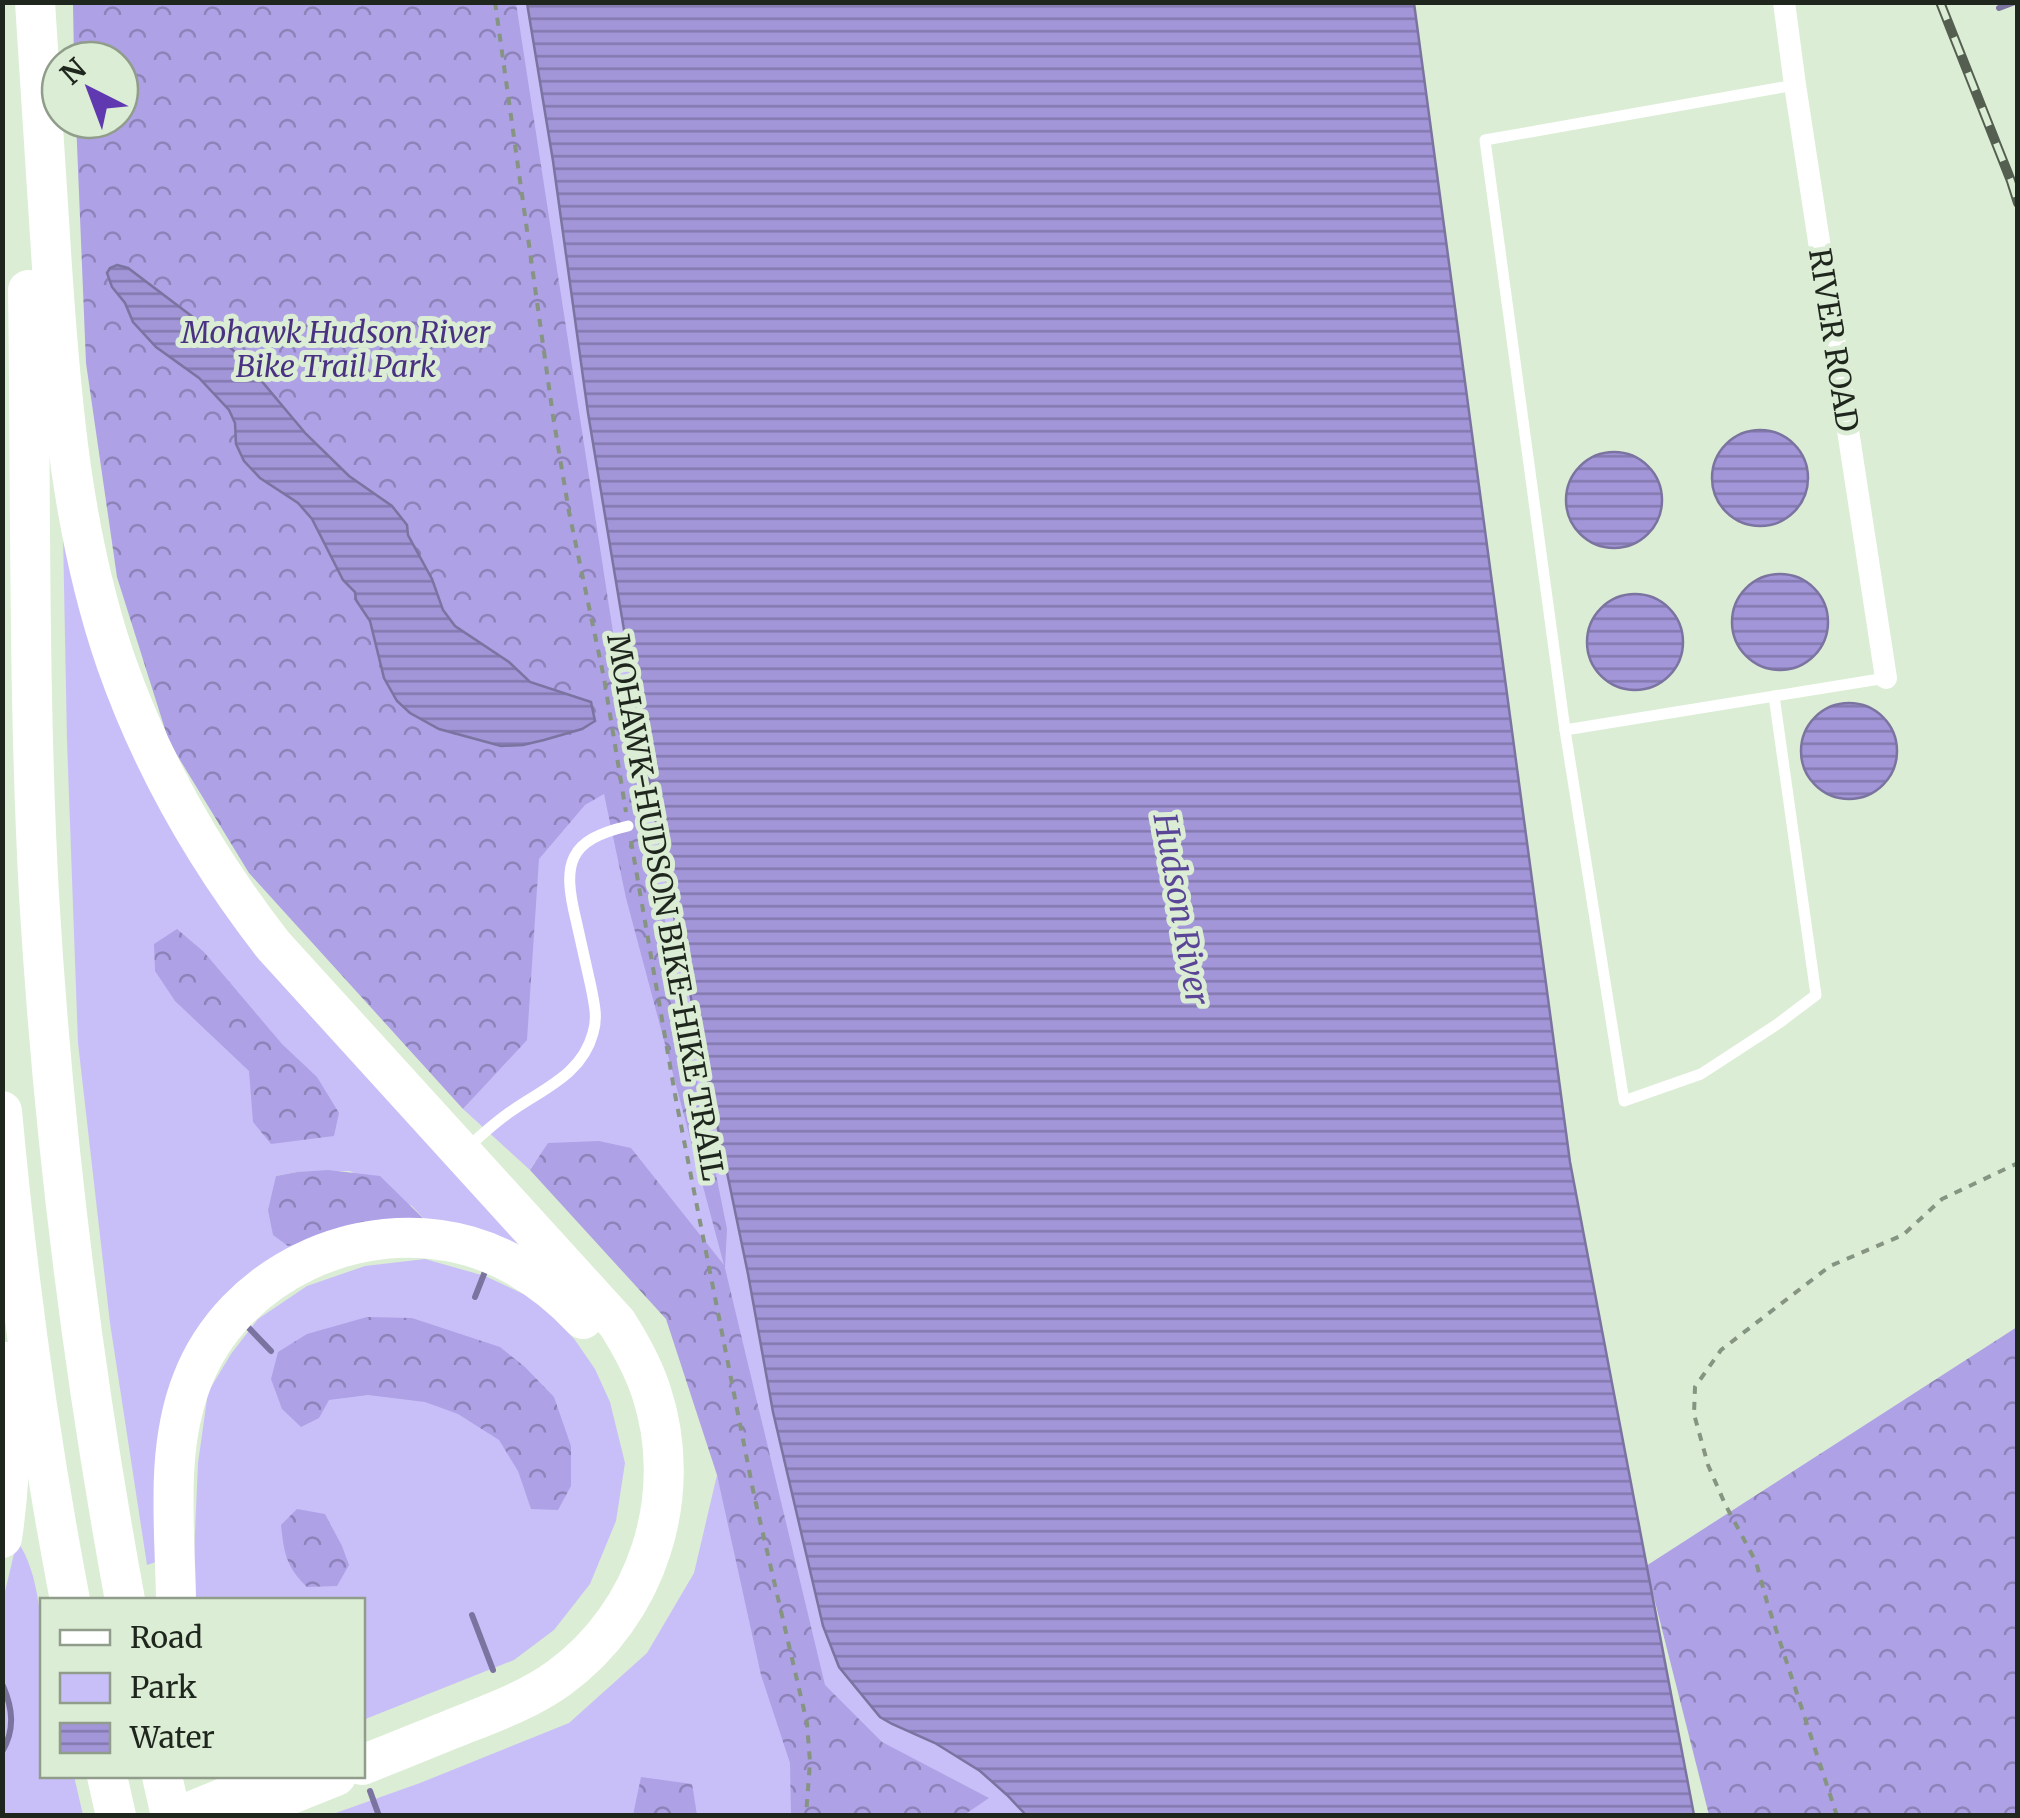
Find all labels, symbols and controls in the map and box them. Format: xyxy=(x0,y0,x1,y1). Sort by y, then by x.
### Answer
north arrow xyxy=(40,40,140,140)
text: N xyxy=(53,51,94,92)
street label: RIVER ROAD xyxy=(1801,246,1867,434)
park label: Mohawk Hudson River Bike Trail Park xyxy=(180,313,491,385)
street label: MOHAWK-HUDSON BIKE-HIKE TRAIL xyxy=(599,631,733,1184)
water label: Hudson River xyxy=(1144,809,1218,1009)
legend xyxy=(40,1598,365,1778)
text: Road xyxy=(130,1618,203,1656)
text: Park xyxy=(130,1668,197,1706)
text: Water xyxy=(129,1718,215,1756)

